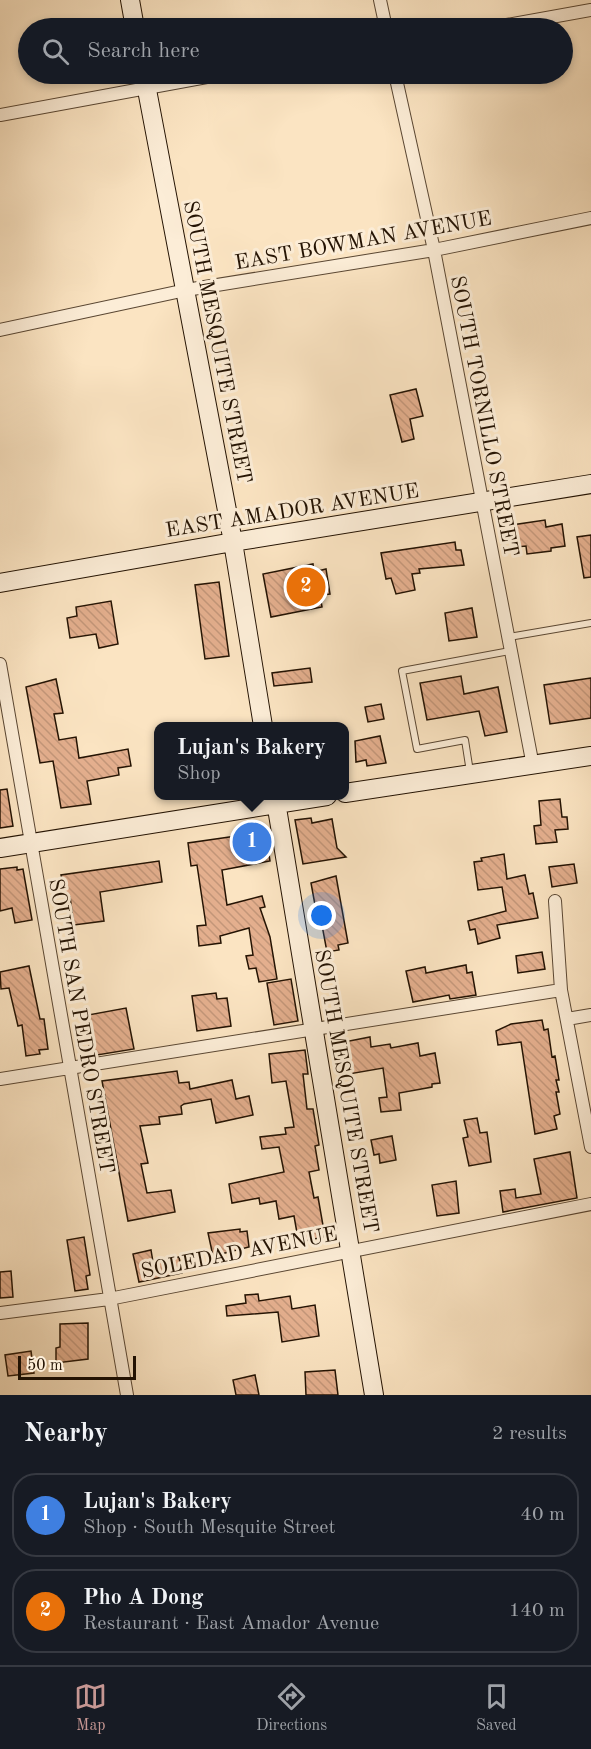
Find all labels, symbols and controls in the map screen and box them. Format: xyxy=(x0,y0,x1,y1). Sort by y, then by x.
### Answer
search box xyxy=(18,18,573,84)
icon: search xyxy=(39,35,72,68)
text: Search here xyxy=(87,40,200,62)
street label: SOUTH MESQUITE STREET xyxy=(179,199,254,486)
street label: EAST BOWMAN AVENUE xyxy=(233,209,493,274)
street label: SOUTH TORNILLO STREET xyxy=(446,274,521,559)
street label: EAST AMADOR AVENUE xyxy=(164,481,421,542)
pin: 2 xyxy=(286,564,326,610)
popup xyxy=(154,722,349,800)
text: Lujan's Bakery xyxy=(177,737,326,759)
text: Shop xyxy=(177,764,221,784)
pin: 1 xyxy=(232,820,272,864)
street label: SOUTH SAN PEDRO STREET xyxy=(44,877,117,1175)
your location xyxy=(307,901,336,930)
street label: SOUTH MESQUITE STREET xyxy=(310,948,381,1235)
street label: SOLEDAD AVENUE xyxy=(139,1224,339,1283)
scale bar xyxy=(18,1353,136,1380)
text: 50 m xyxy=(27,1358,63,1374)
text: Nearby xyxy=(24,1421,108,1447)
text: 2 results xyxy=(492,1424,567,1444)
text: Lujan's Bakery xyxy=(83,1491,232,1513)
text: 1 xyxy=(40,1505,51,1525)
text: 40 m xyxy=(520,1505,565,1525)
text: Shop · South Mesquite Street xyxy=(83,1518,335,1538)
text: Pho A Dong xyxy=(83,1587,204,1609)
text: 2 xyxy=(40,1601,51,1621)
text: 140 m xyxy=(509,1601,565,1621)
text: Restaurant · East Amador Avenue xyxy=(83,1614,379,1634)
tab: Map xyxy=(74,1680,107,1736)
tab: Directions xyxy=(256,1680,327,1736)
tab: Saved xyxy=(476,1680,517,1736)

